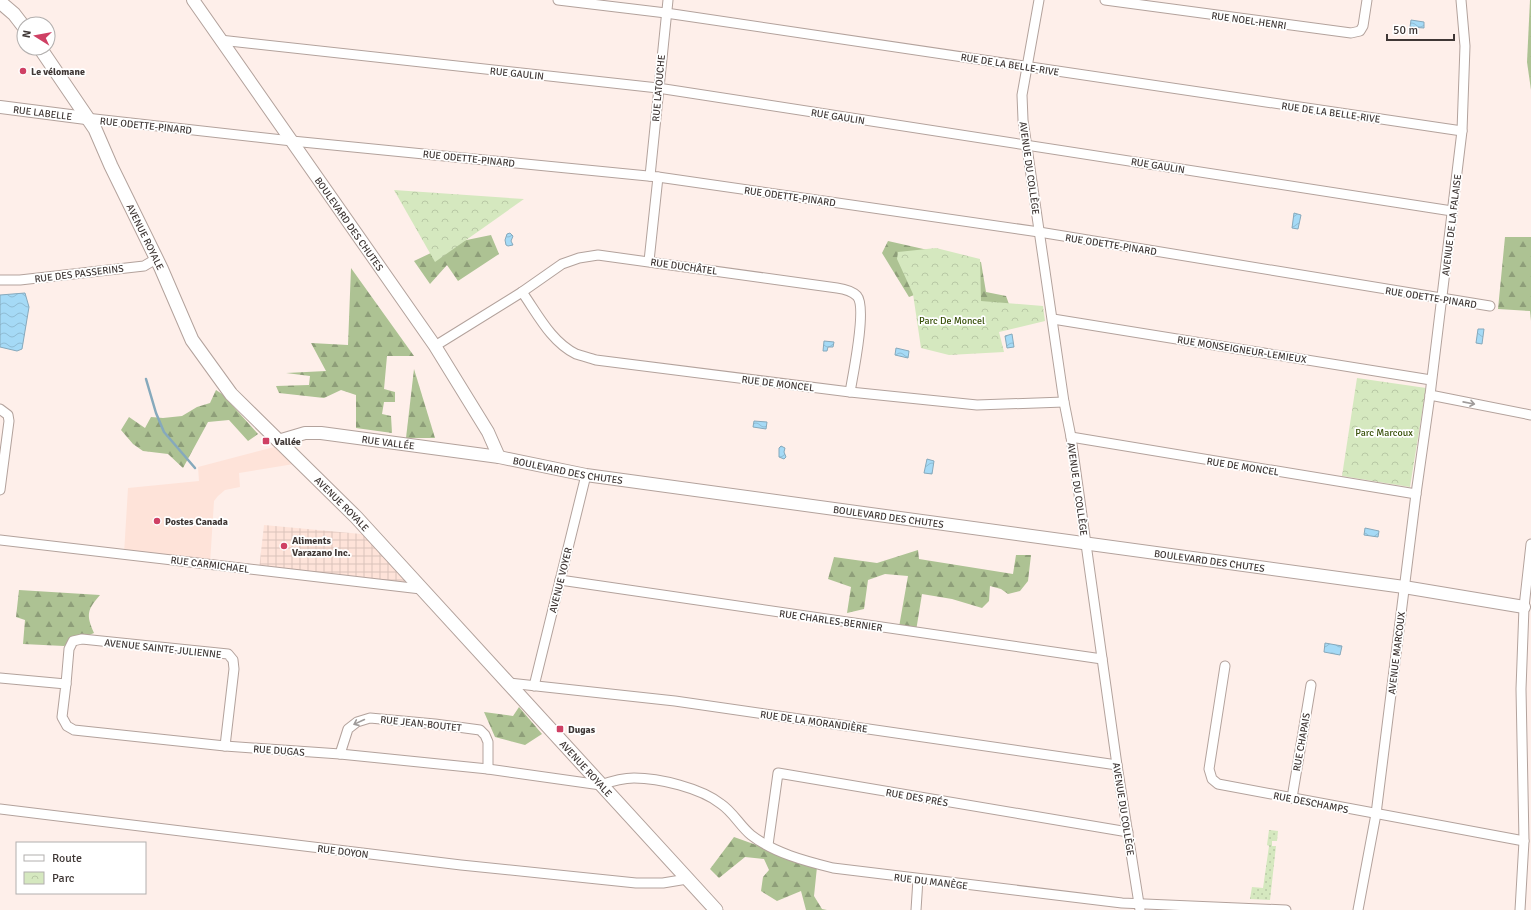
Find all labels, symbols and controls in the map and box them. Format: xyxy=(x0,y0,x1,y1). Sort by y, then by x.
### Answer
street label: RUE NOEL-HENRI xyxy=(1211,10,1287,32)
north arrow xyxy=(16,16,56,56)
scale bar xyxy=(1387,16,1454,42)
text: 50 m xyxy=(1393,23,1418,38)
text: N xyxy=(20,29,34,39)
street label: RUE DE LA BELLE-RIVE xyxy=(960,51,1060,79)
street label: RUE LATOUCHE xyxy=(650,54,668,122)
street label: RUE GAULIN xyxy=(489,65,545,83)
marker: Le vélomane xyxy=(18,66,28,76)
place label: Le vélomane xyxy=(31,66,85,78)
street label: RUE DE LA BELLE-RIVE xyxy=(1281,100,1381,126)
street label: RUE LABELLE xyxy=(12,104,73,123)
street label: RUE GAULIN xyxy=(810,107,866,127)
street label: RUE ODETTE-PINARD xyxy=(99,115,192,137)
street label: AVENUE DU COLLÈGE xyxy=(1017,121,1043,216)
street label: RUE ODETTE-PINARD xyxy=(422,148,515,170)
street label: RUE GAULIN xyxy=(1130,156,1186,176)
street label: AVENUE DE LA FALAISE xyxy=(1440,173,1464,277)
street label: BOULEVARD DES CHUTES xyxy=(312,175,386,274)
street label: RUE ODETTE-PINARD xyxy=(743,185,836,209)
street label: AVENUE ROYALE xyxy=(124,202,166,272)
street label: RUE ODETTE-PINARD xyxy=(1064,232,1157,258)
street label: RUE DUCHÂTEL xyxy=(650,256,718,278)
street label: RUE DES PASSERINS xyxy=(34,263,125,285)
street label: RUE ODETTE-PINARD xyxy=(1384,285,1477,311)
park label: Parc De Moncel xyxy=(919,315,985,327)
street label: RUE MONSEIGNEUR-LEMIEUX xyxy=(1176,334,1308,366)
street label: RUE DE MONCEL xyxy=(741,374,815,394)
one-way arrow xyxy=(1462,399,1475,407)
park label: Parc Marcoux xyxy=(1355,427,1413,439)
street label: RUE VALLÉE xyxy=(361,434,416,453)
marker: Vallée xyxy=(261,436,271,446)
place label: Vallée xyxy=(274,436,301,448)
street label: AVENUE DU COLLÈGE xyxy=(1065,442,1091,537)
street label: BOULEVARD DES CHUTES xyxy=(512,455,624,487)
street label: RUE DE MONCEL xyxy=(1206,455,1280,479)
street label: AVENUE ROYALE xyxy=(312,475,371,534)
street label: BOULEVARD DES CHUTES xyxy=(832,504,945,531)
marker: Postes Canada xyxy=(152,516,162,526)
place label: Postes Canada xyxy=(165,516,228,528)
place label: Aliments Varazano Inc. xyxy=(292,535,351,559)
marker: Aliments Varazano Inc. xyxy=(279,541,289,551)
street label: AVENUE VOYER xyxy=(547,546,575,614)
street label: BOULEVARD DES CHUTES xyxy=(1153,548,1266,575)
street label: RUE CARMICHAEL xyxy=(170,554,250,576)
street label: RUE CHARLES-BERNIER xyxy=(778,608,883,634)
street label: AVENUE MARCOUX xyxy=(1386,611,1408,695)
street label: AVENUE SAINTE-JULIENNE xyxy=(104,637,222,661)
street label: RUE DE LA MORANDIÈRE xyxy=(759,708,869,736)
street label: RUE CHAPAIS xyxy=(1291,712,1313,772)
street label: RUE JEAN-BOUTET xyxy=(380,714,462,734)
one-way arrow xyxy=(353,719,365,726)
marker: Dugas xyxy=(555,724,565,734)
place label: Dugas xyxy=(568,724,596,736)
street label: AVENUE ROYALE xyxy=(557,738,614,800)
street label: RUE DUGAS xyxy=(253,743,306,759)
street label: AVENUE DU COLLÈGE xyxy=(1110,762,1137,857)
street label: RUE DES PRÉS xyxy=(885,786,950,809)
street label: RUE DESCHAMPS xyxy=(1272,790,1350,816)
legend xyxy=(16,842,146,894)
street label: RUE DOYON xyxy=(317,843,369,861)
text: Route xyxy=(52,851,82,866)
text: Parc xyxy=(52,871,75,886)
street label: RUE DU MANÈGE xyxy=(893,871,969,893)

